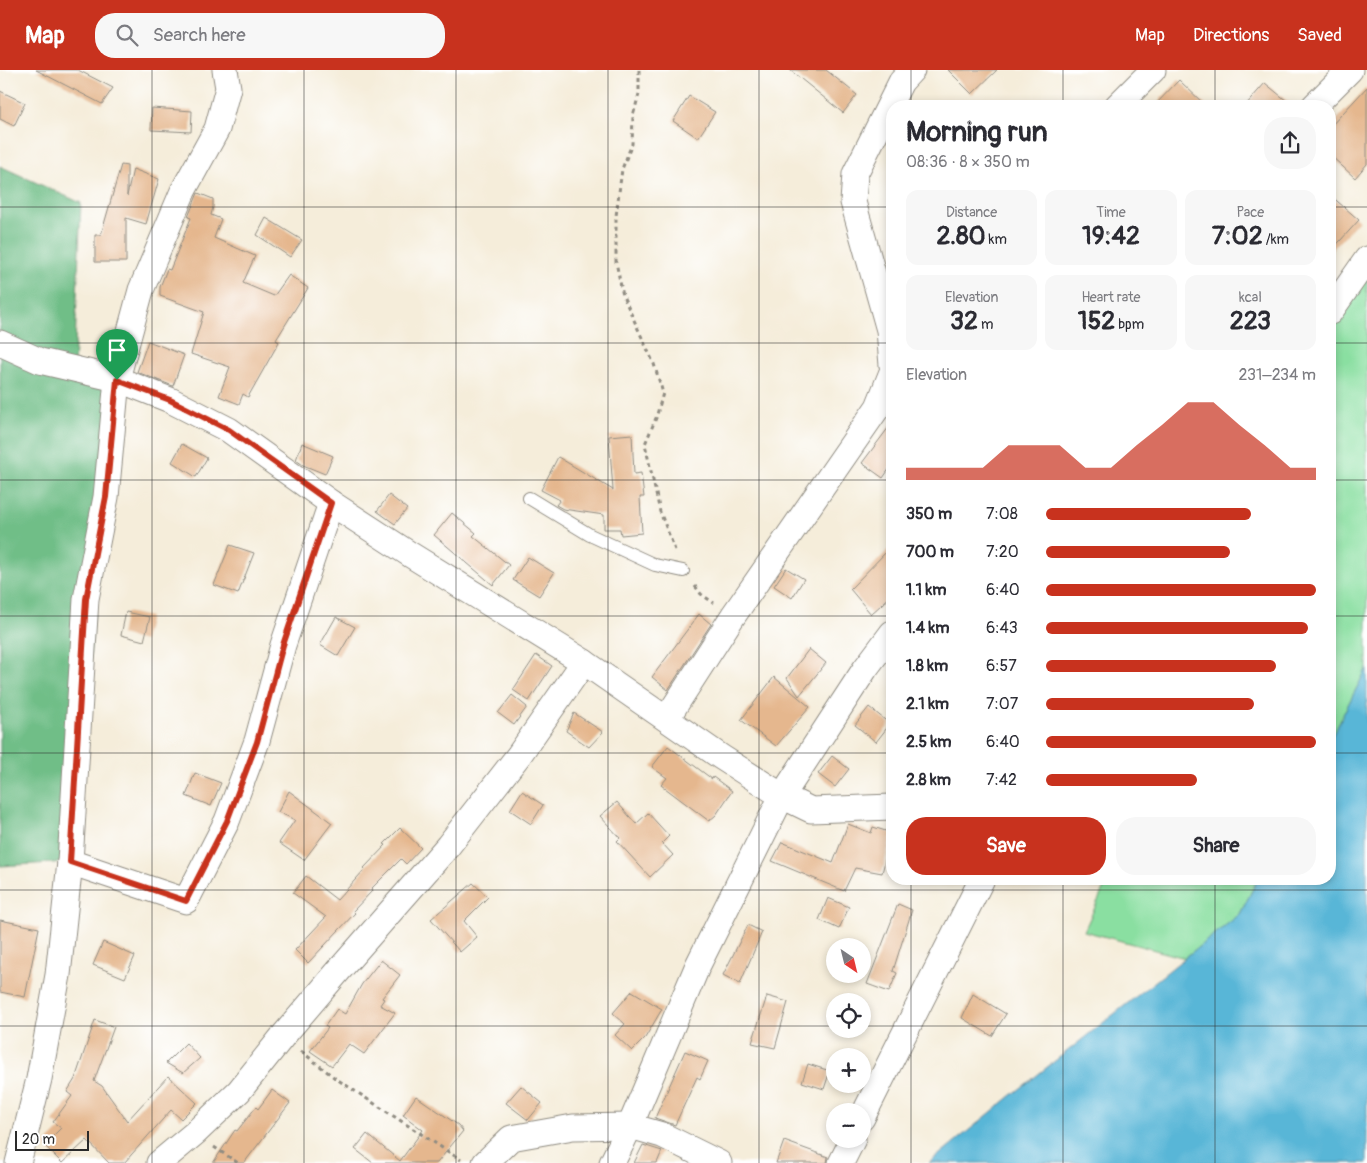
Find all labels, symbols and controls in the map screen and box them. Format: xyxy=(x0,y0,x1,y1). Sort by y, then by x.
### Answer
search box xyxy=(95,13,445,58)
text: Map xyxy=(25,21,65,50)
icon: search xyxy=(113,21,141,49)
text: Search here xyxy=(153,23,246,47)
text: Map xyxy=(1135,24,1165,47)
text: Directions xyxy=(1193,24,1269,47)
text: Saved xyxy=(1297,24,1342,47)
text: Morning run xyxy=(906,115,1048,150)
button: share xyxy=(1264,117,1316,169)
text: 08:36 · 8 × 350 m xyxy=(906,152,1030,172)
text: Distance xyxy=(946,204,997,221)
text: Time xyxy=(1096,204,1126,221)
text: Pace xyxy=(1236,204,1264,221)
text: 2.80 xyxy=(936,221,986,252)
text: 19:42 xyxy=(1082,221,1140,252)
text: 7:02 xyxy=(1212,221,1263,252)
text: km xyxy=(986,231,1007,248)
text: /km xyxy=(1263,231,1289,248)
text: Elevation xyxy=(945,289,998,306)
text: Heart rate xyxy=(1081,289,1141,306)
text: kcal xyxy=(1239,289,1262,306)
text: 32 xyxy=(950,306,978,337)
text: 152 xyxy=(1078,306,1115,337)
text: 223 xyxy=(1230,306,1271,337)
text: m xyxy=(978,316,993,333)
text: bpm xyxy=(1115,316,1144,333)
pin xyxy=(96,329,138,380)
icon: arrive xyxy=(103,336,131,364)
text: Elevation xyxy=(906,365,967,385)
text: 231–234 m xyxy=(1239,365,1316,385)
text: 350 m xyxy=(906,504,952,524)
text: 7:08 xyxy=(986,504,1018,524)
text: 700 m xyxy=(906,542,954,562)
text: 7:20 xyxy=(986,542,1019,562)
text: 1.1 km xyxy=(906,580,946,600)
text: 6:40 xyxy=(986,580,1020,600)
text: 1.4 km xyxy=(906,618,949,638)
text: 6:43 xyxy=(986,618,1018,638)
text: 1.8 km xyxy=(906,656,948,676)
text: 6:57 xyxy=(986,656,1017,676)
text: 2.1 km xyxy=(906,694,949,714)
text: 7:07 xyxy=(986,694,1018,714)
text: 2.5 km xyxy=(906,732,951,752)
text: 6:40 xyxy=(986,732,1020,752)
text: 2.8 km xyxy=(906,770,951,790)
text: 7:42 xyxy=(986,770,1017,790)
button: Save xyxy=(906,817,1106,875)
button: Share xyxy=(1116,817,1316,875)
north arrow xyxy=(826,938,871,982)
map controls xyxy=(826,938,871,1148)
button: locate xyxy=(826,993,871,1038)
button: + xyxy=(826,1048,871,1093)
button: − xyxy=(826,1103,871,1148)
scale bar xyxy=(15,1128,89,1151)
text: 20 m xyxy=(22,1131,55,1148)

